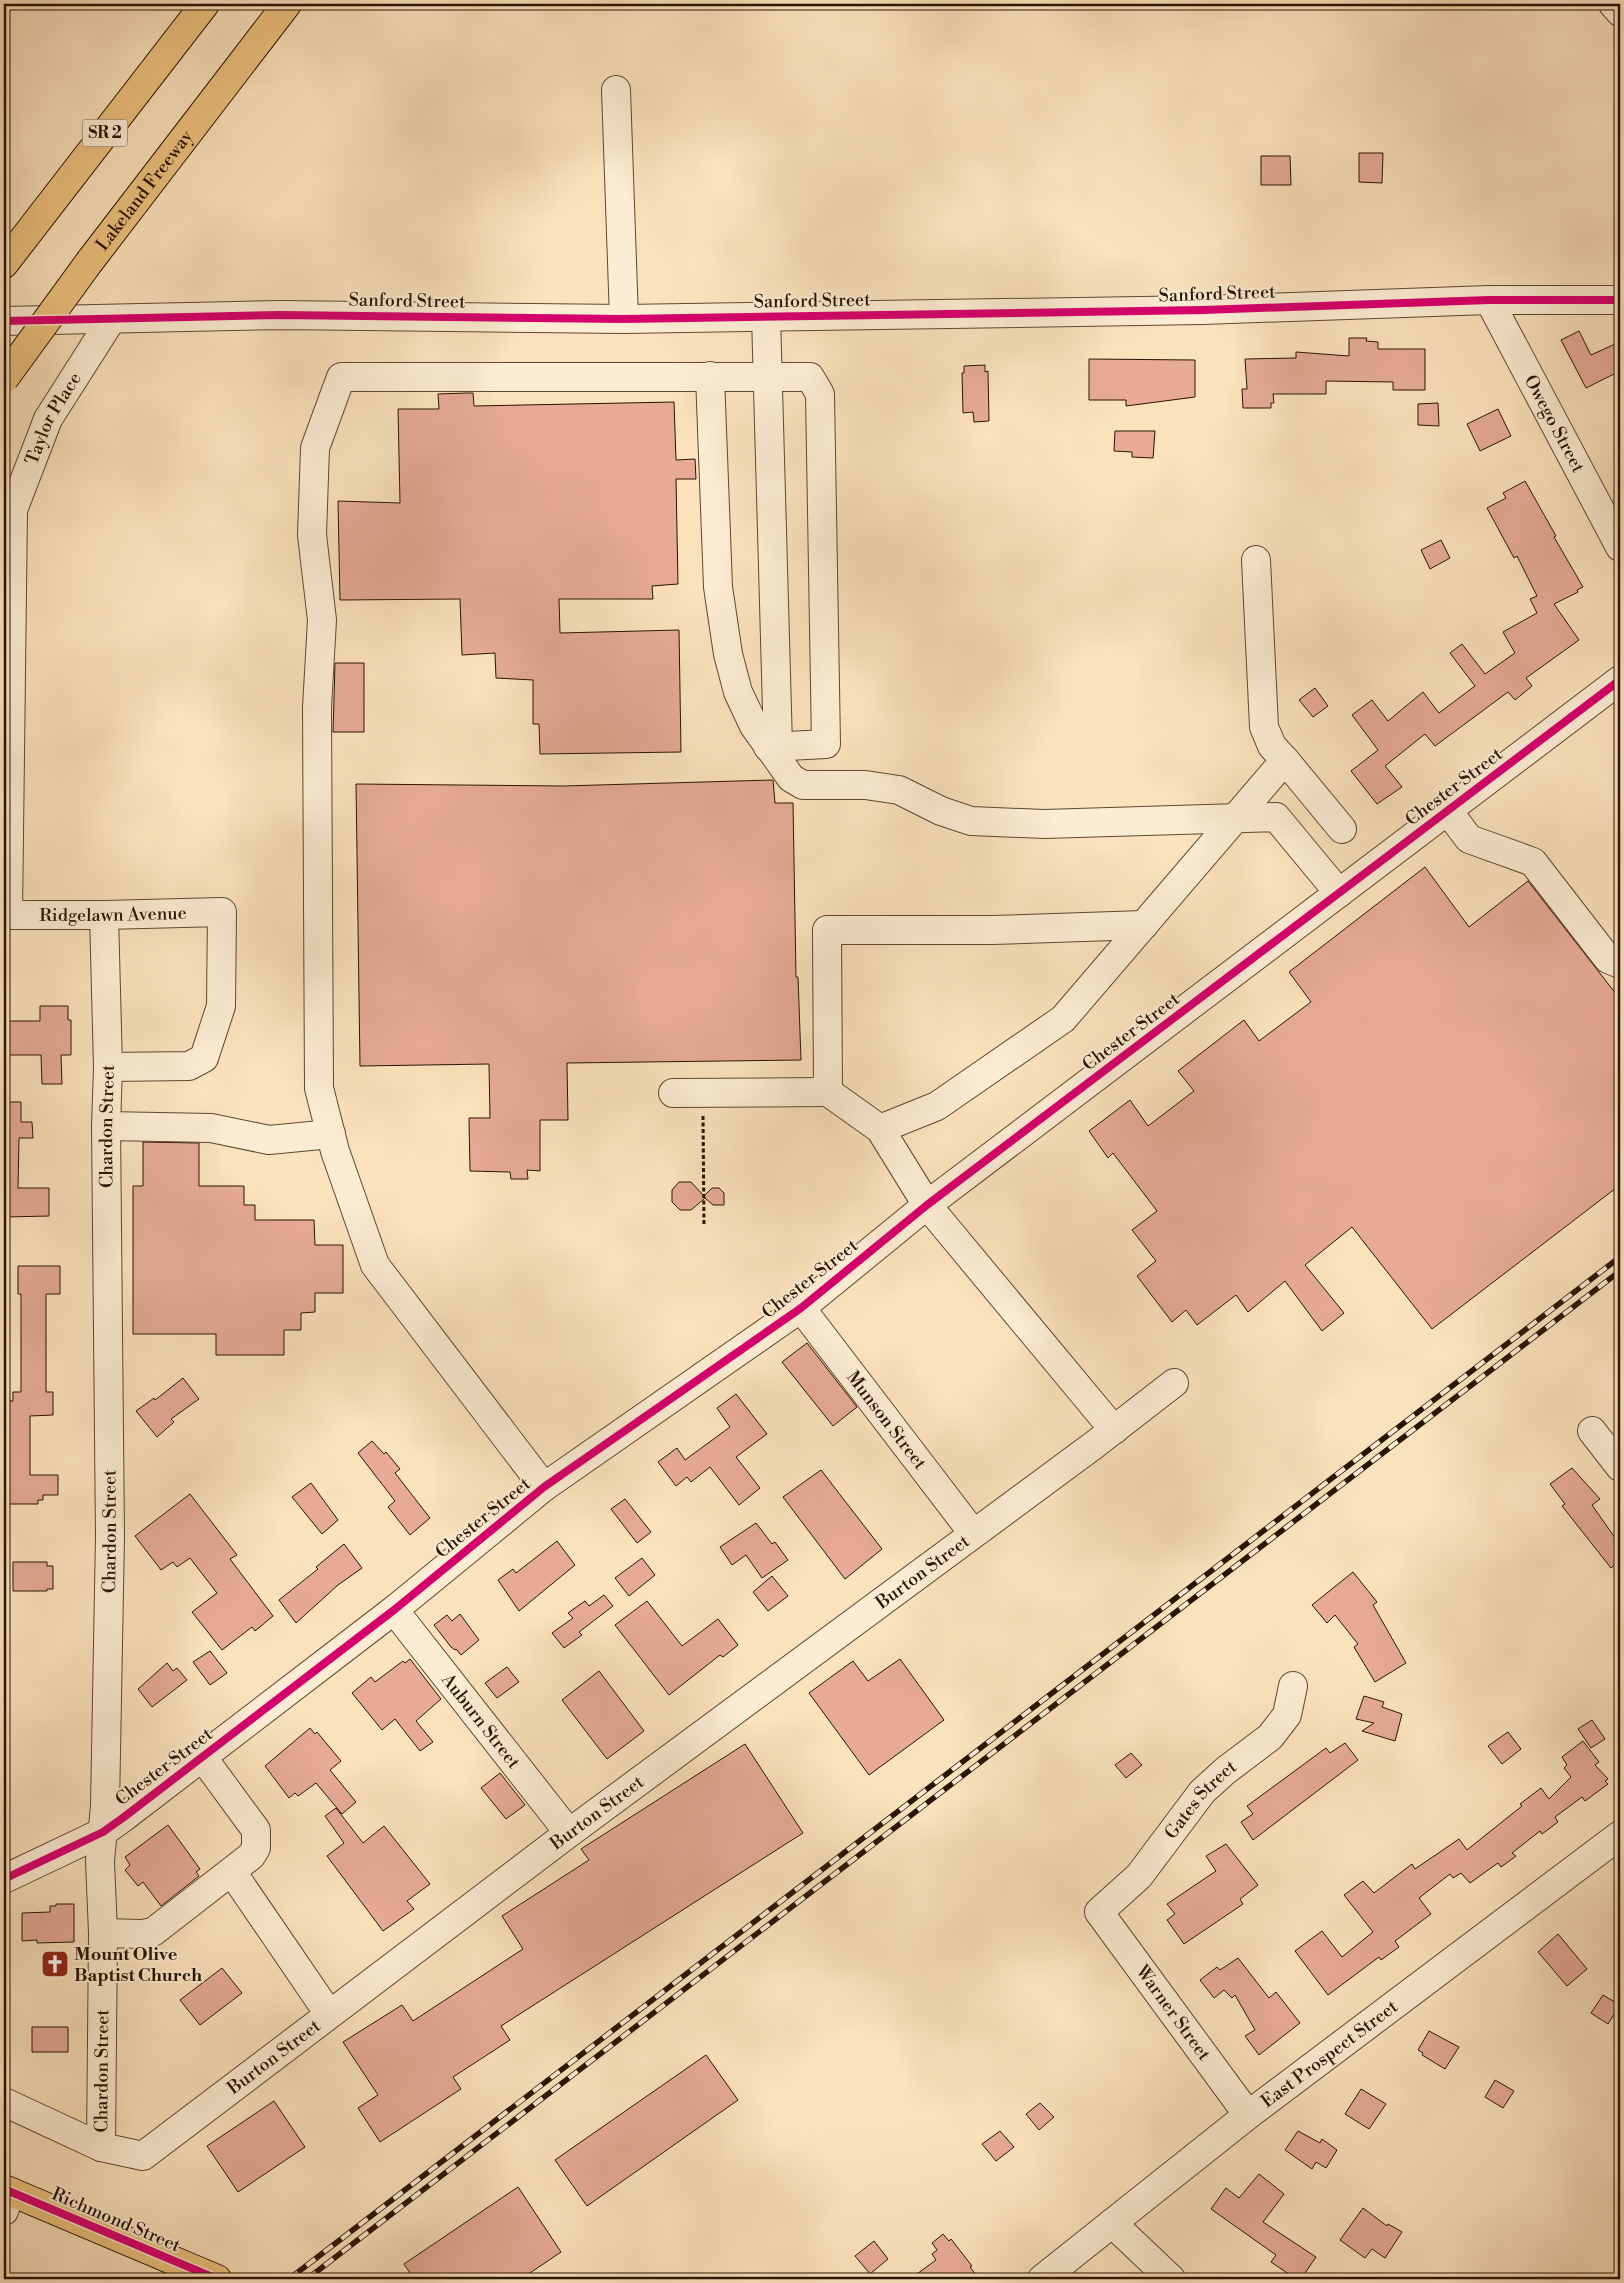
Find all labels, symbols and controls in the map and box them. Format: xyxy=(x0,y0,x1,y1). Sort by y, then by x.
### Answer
road number: SR 2 xyxy=(82,120,128,146)
street label: Lakeland Freeway xyxy=(91,125,198,255)
street label: Sanford Street xyxy=(1158,280,1276,308)
street label: Sanford Street xyxy=(348,288,466,314)
street label: Sanford Street xyxy=(753,288,871,314)
street label: Taylor Place xyxy=(20,368,86,468)
street label: Owego Street xyxy=(1519,371,1590,477)
street label: Chester Street xyxy=(1401,743,1508,831)
street label: Ridgelawn Avenue xyxy=(39,901,187,927)
street label: Chester Street xyxy=(1078,988,1185,1076)
street label: Chardon Street xyxy=(94,1064,120,1188)
street label: Chester Street xyxy=(757,1234,863,1324)
street label: Munson Street xyxy=(842,1366,932,1474)
street label: Chardon Street xyxy=(97,1469,122,1593)
street label: Chester Street xyxy=(431,1472,536,1563)
street label: Burton Street xyxy=(870,1529,974,1615)
street label: Auburn Street xyxy=(436,1668,526,1774)
street label: Chester Street xyxy=(111,1723,218,1811)
street label: Gates Street xyxy=(1159,1755,1241,1844)
street label: Burton Street xyxy=(545,1770,649,1855)
place label: Mount Olive Baptist Church xyxy=(74,1943,202,1987)
church icon: Mount Olive Baptist Church xyxy=(40,1949,70,1979)
street label: Warner Street xyxy=(1130,1960,1216,2066)
street label: East Prospect Street xyxy=(1256,1995,1403,2113)
street label: Chardon Street xyxy=(90,2008,114,2133)
street label: Burton Street xyxy=(222,2014,325,2100)
street label: Richmond Street xyxy=(48,2183,184,2258)

